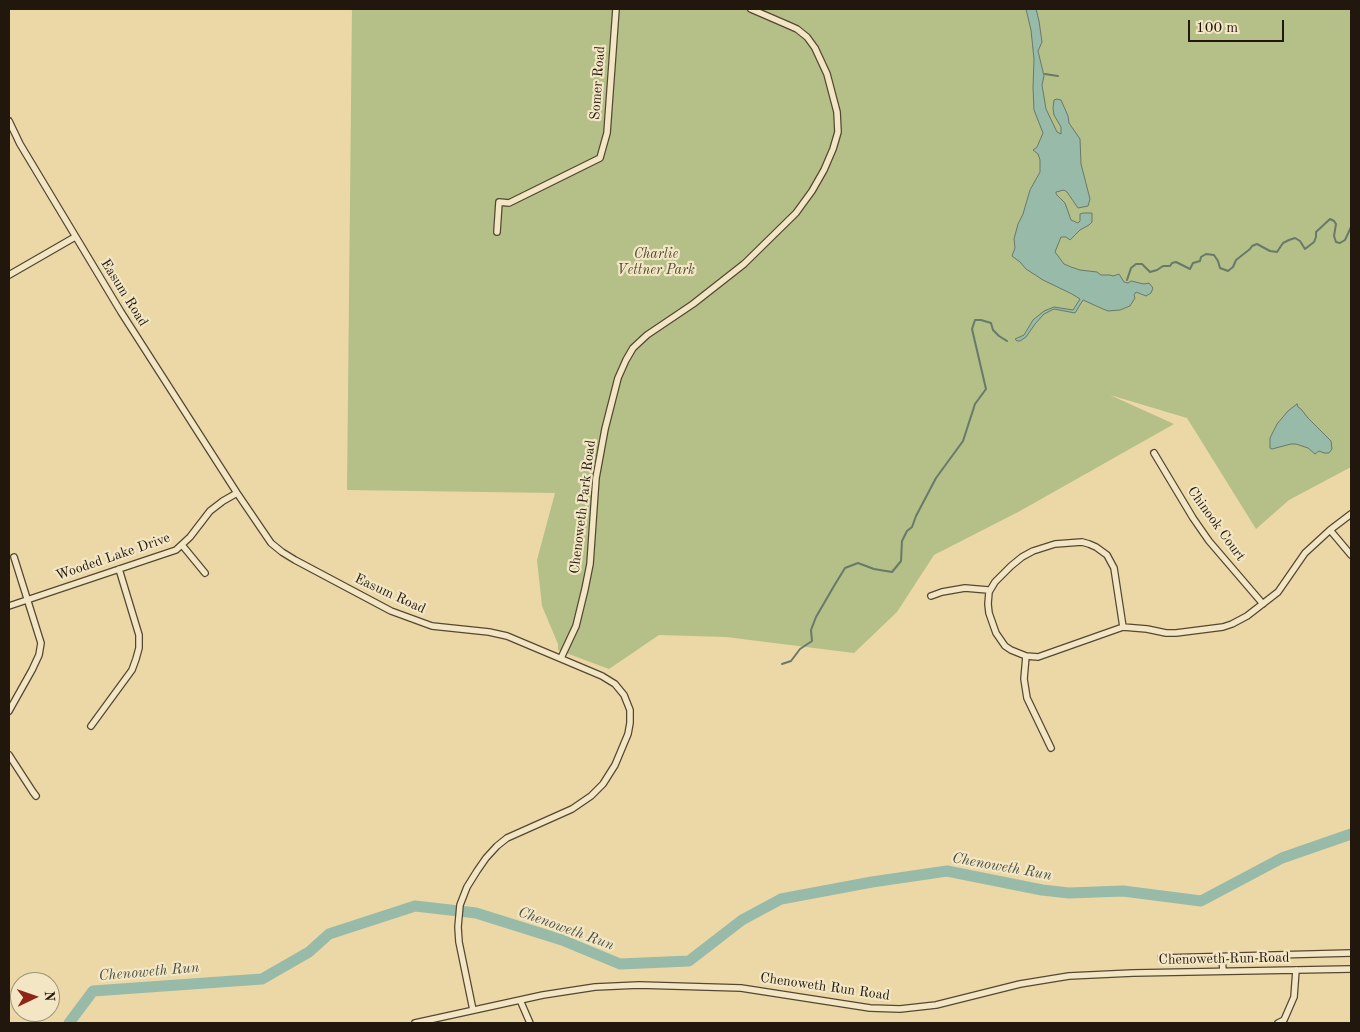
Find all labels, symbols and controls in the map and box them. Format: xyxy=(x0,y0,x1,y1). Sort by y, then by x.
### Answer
scale bar xyxy=(1190,10,1286,42)
text: 100 m xyxy=(1196,21,1238,36)
street label: Somer Road xyxy=(587,45,609,121)
park label: Charlie Vettner Park xyxy=(617,246,695,278)
street label: Easum Road xyxy=(97,256,151,330)
street label: Chenoweth Park Road xyxy=(566,439,600,575)
street label: Chinook Court xyxy=(1183,484,1249,564)
street label: Wooded Lake Drive xyxy=(54,530,172,584)
street label: Easum Road xyxy=(352,570,428,618)
water label: Chenoweth Run xyxy=(951,849,1053,885)
water label: Chenoweth Run xyxy=(516,903,616,955)
street label: Chenoweth Run Road xyxy=(1158,949,1290,969)
water label: Chenoweth Run xyxy=(98,959,200,985)
street label: Chenoweth Run Road xyxy=(759,970,891,1004)
north arrow xyxy=(10,972,60,1022)
text: N xyxy=(42,991,56,1002)

